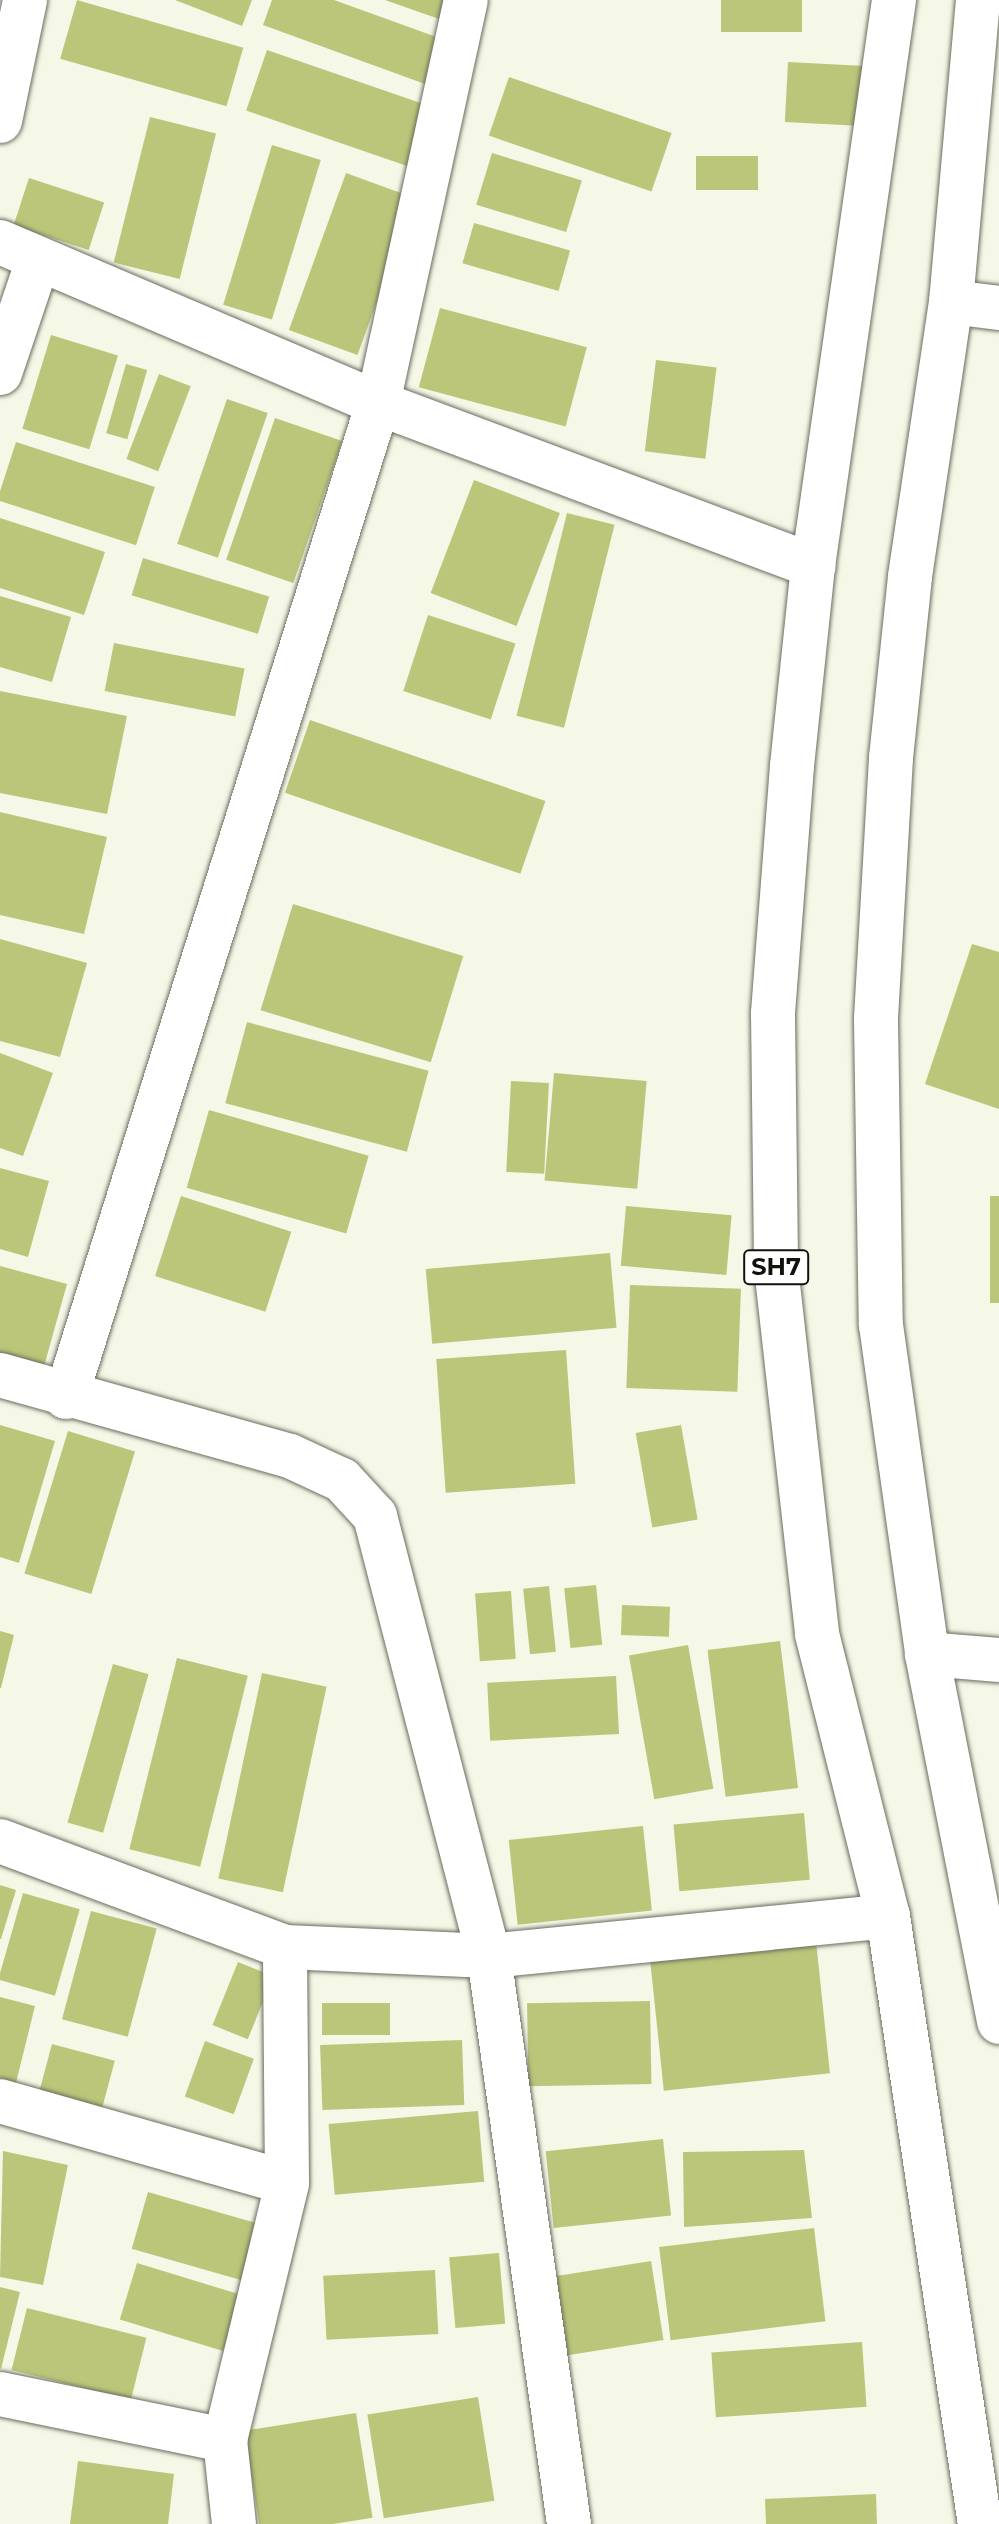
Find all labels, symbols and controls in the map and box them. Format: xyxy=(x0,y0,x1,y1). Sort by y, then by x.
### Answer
road number: SH7 xyxy=(742,1247,810,1287)

